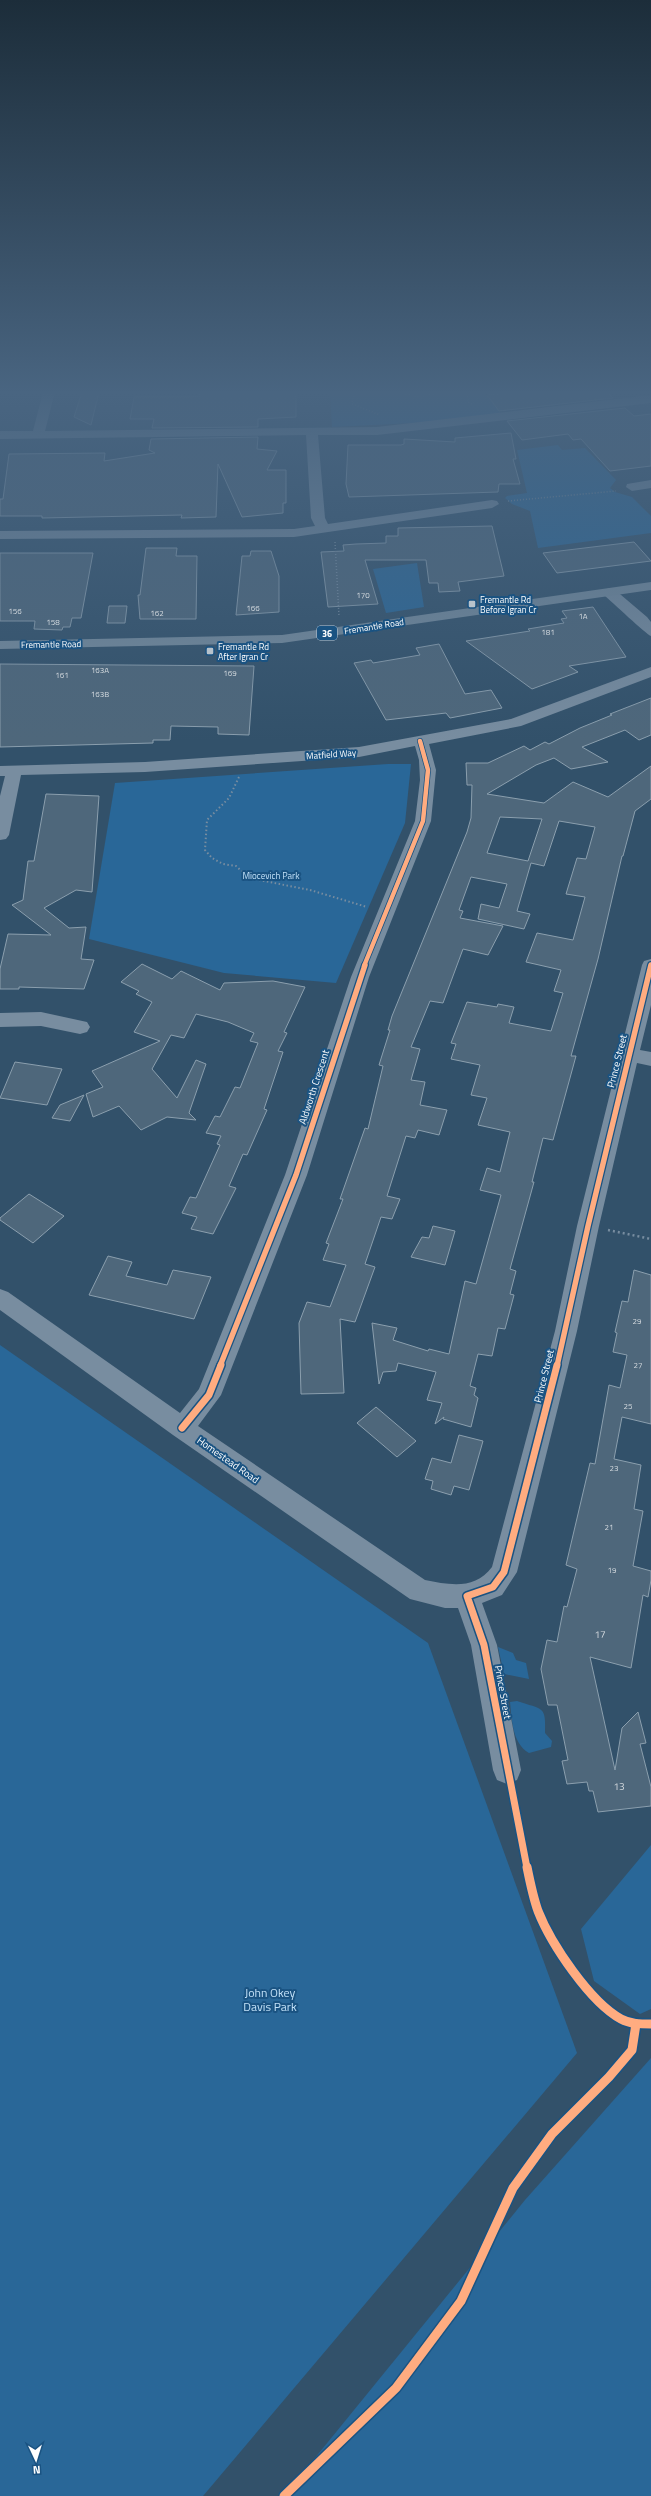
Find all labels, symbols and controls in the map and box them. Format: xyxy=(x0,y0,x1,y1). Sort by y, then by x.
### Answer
house number: 170 xyxy=(356,589,370,601)
place label: Fremantle Rd Before Igran Cr xyxy=(480,593,536,616)
marker: Fremantle Rd Before Igran Cr xyxy=(467,599,477,609)
house number: 166 xyxy=(246,602,260,614)
house number: 156 xyxy=(8,605,22,617)
house number: 162 xyxy=(150,607,164,619)
house number: 1A xyxy=(578,610,588,622)
street label: Fremantle Road xyxy=(343,615,405,637)
house number: 158 xyxy=(46,616,60,628)
road number: 36 xyxy=(317,626,337,640)
house number: 181 xyxy=(541,626,555,638)
street label: Fremantle Road xyxy=(21,637,81,651)
place label: Fremantle Rd After Igran Cr xyxy=(218,640,269,663)
marker: Fremantle Rd After Igran Cr xyxy=(205,646,215,656)
house number: 163A xyxy=(91,664,109,676)
house number: 169 xyxy=(223,667,237,679)
house number: 161 xyxy=(55,669,69,681)
house number: 163B xyxy=(91,688,109,700)
street label: Matfield Way xyxy=(306,746,357,762)
park label: Miocevich Park xyxy=(243,869,300,882)
street label: Prince Street xyxy=(603,1032,631,1089)
street label: Aldworth Crescent xyxy=(295,1047,333,1126)
house number: 29 xyxy=(633,1315,642,1327)
street label: Prince Street xyxy=(530,1347,558,1404)
house number: 27 xyxy=(634,1359,642,1371)
house number: 25 xyxy=(624,1400,633,1412)
street label: Homestead Road xyxy=(194,1433,262,1487)
house number: 23 xyxy=(610,1462,618,1474)
house number: 21 xyxy=(605,1521,613,1533)
house number: 19 xyxy=(608,1564,617,1576)
house number: 17 xyxy=(594,1627,606,1642)
street label: Prince Street xyxy=(491,1664,515,1721)
house number: 13 xyxy=(613,1779,625,1794)
park label: John Okey Davis Park xyxy=(243,1983,297,2016)
north arrow xyxy=(16,2440,56,2480)
text: N xyxy=(32,2462,41,2478)

